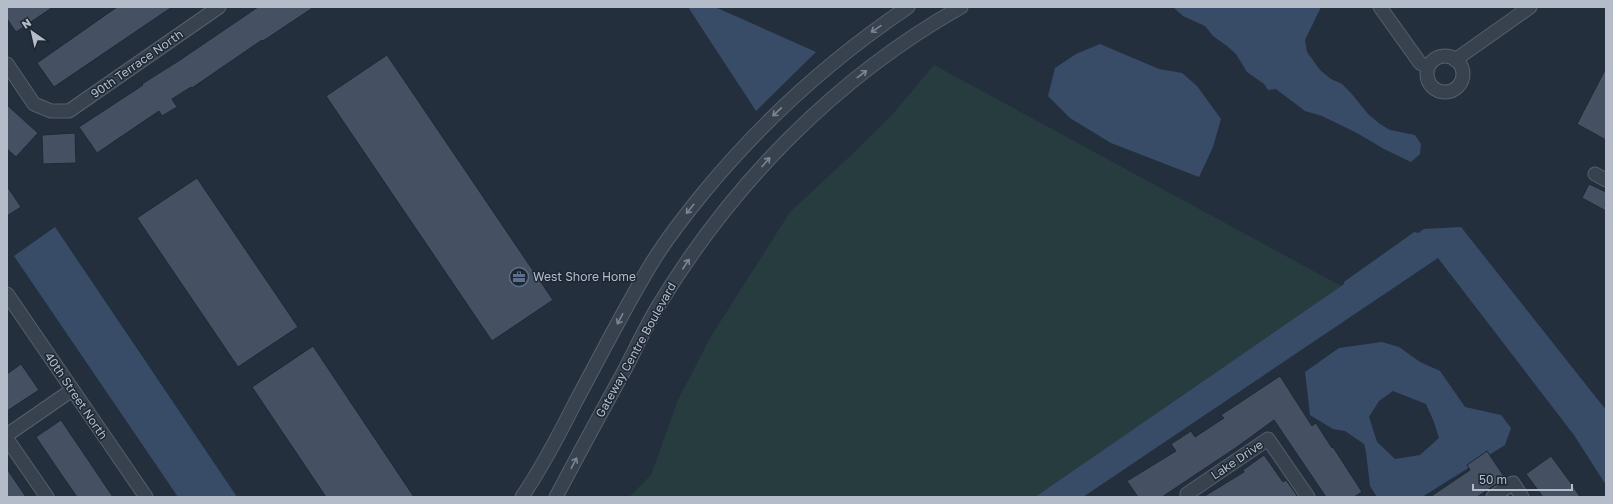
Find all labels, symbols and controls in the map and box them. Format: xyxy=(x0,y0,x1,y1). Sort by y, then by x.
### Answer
north arrow xyxy=(12,12,52,52)
text: N xyxy=(19,16,33,31)
one-way arrow xyxy=(871,25,882,33)
street label: 90th Terrace North xyxy=(88,26,186,101)
one-way arrow xyxy=(856,70,867,78)
one-way arrow xyxy=(772,107,782,116)
one-way arrow xyxy=(761,157,771,167)
one-way arrow xyxy=(686,204,695,215)
one-way arrow xyxy=(682,259,690,270)
office icon: West Shore Home xyxy=(508,266,530,288)
place label: West Shore Home xyxy=(533,269,636,284)
street label: Gateway Centre Boulevard xyxy=(592,280,679,420)
one-way arrow xyxy=(616,312,623,324)
street label: 40th Street North xyxy=(42,349,111,442)
street label: Lake Drive xyxy=(1208,437,1266,483)
one-way arrow xyxy=(571,457,578,469)
scale bar xyxy=(1473,466,1572,492)
text: 50 m xyxy=(1479,472,1507,487)

